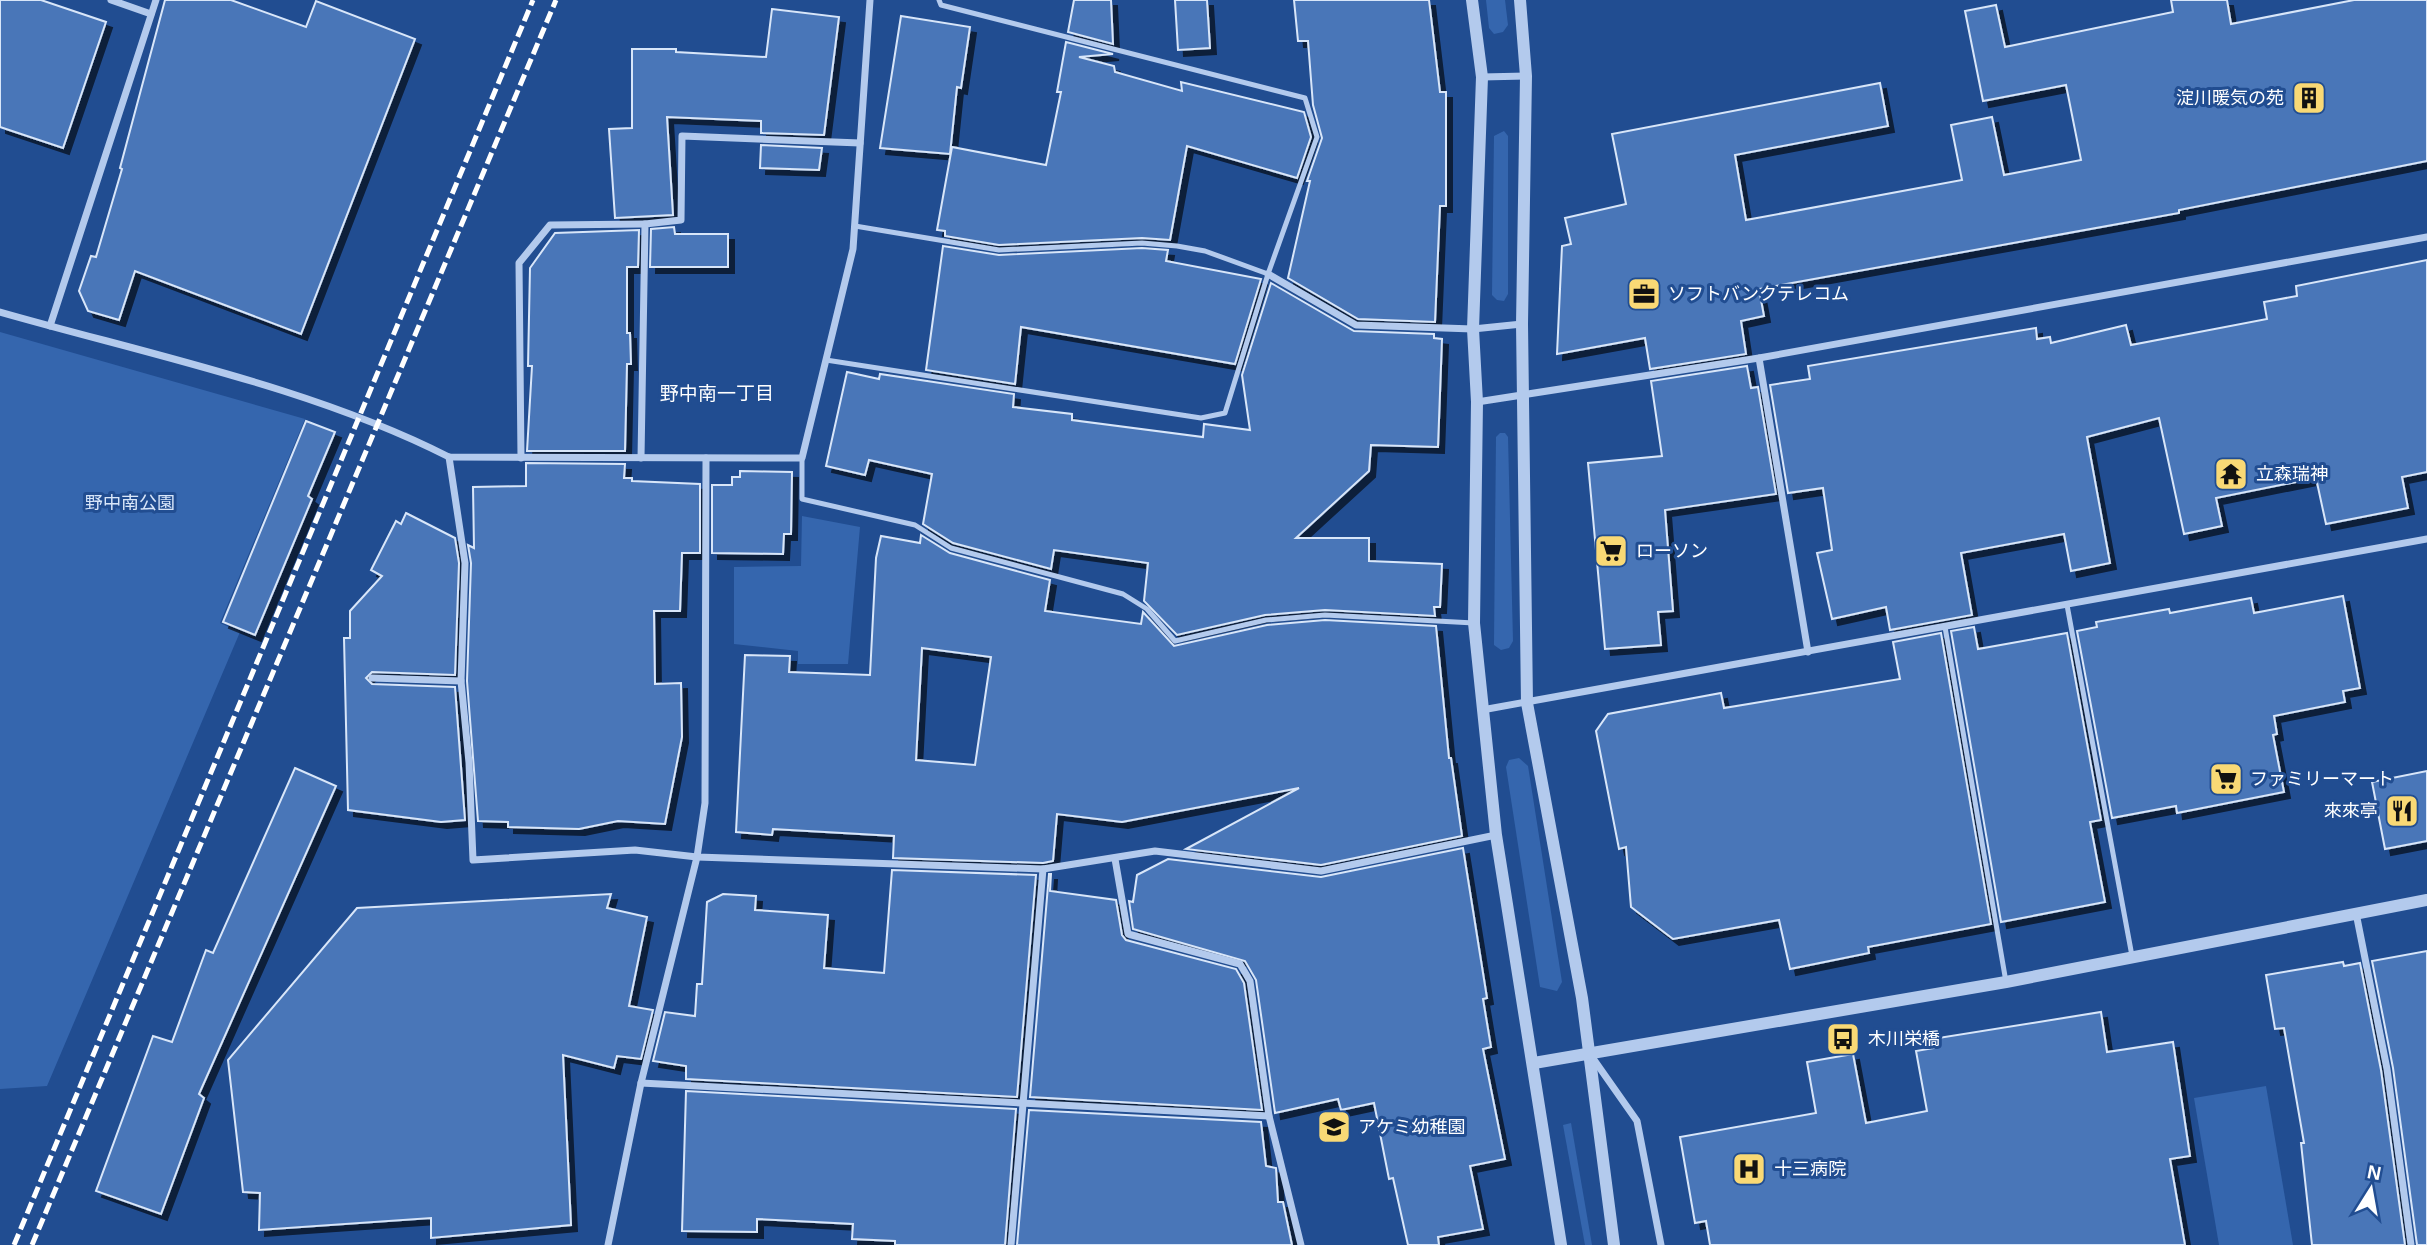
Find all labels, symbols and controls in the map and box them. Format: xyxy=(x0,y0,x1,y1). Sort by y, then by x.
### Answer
building icon: 淀川暖気の苑 xyxy=(2290,79,2328,117)
place label: 淀川暖気の苑 xyxy=(2176,88,2284,108)
office icon: ソフトバンクテレコム xyxy=(1625,275,1663,313)
place label: ソフトバンクテレコム xyxy=(1668,284,1849,304)
district label: 野中南一丁目 xyxy=(660,383,774,404)
temple icon: 立森瑞神 xyxy=(2212,455,2250,493)
place label: 立森瑞神 xyxy=(2256,464,2328,484)
park label: 野中南公園 xyxy=(85,493,175,513)
supermarket icon: ローソン xyxy=(1592,532,1630,570)
place label: ローソン xyxy=(1636,541,1708,561)
supermarket icon: ファミリーマート xyxy=(2207,760,2245,798)
place label: ファミリーマート xyxy=(2250,769,2394,789)
restaurant icon: 來來亭 xyxy=(2383,792,2421,830)
place label: 來來亭 xyxy=(2324,801,2378,821)
bus stop icon: 木川栄橋 xyxy=(1824,1020,1862,1058)
place label: 木川栄橋 xyxy=(1868,1029,1940,1049)
school or university icon: アケミ幼稚園 xyxy=(1315,1108,1353,1146)
place label: アケミ幼稚園 xyxy=(1358,1117,1465,1137)
hospital icon: 十三病院 xyxy=(1730,1150,1768,1188)
north arrow xyxy=(2336,1154,2406,1224)
place label: 十三病院 xyxy=(1774,1159,1846,1179)
text: N xyxy=(2365,1161,2383,1184)

